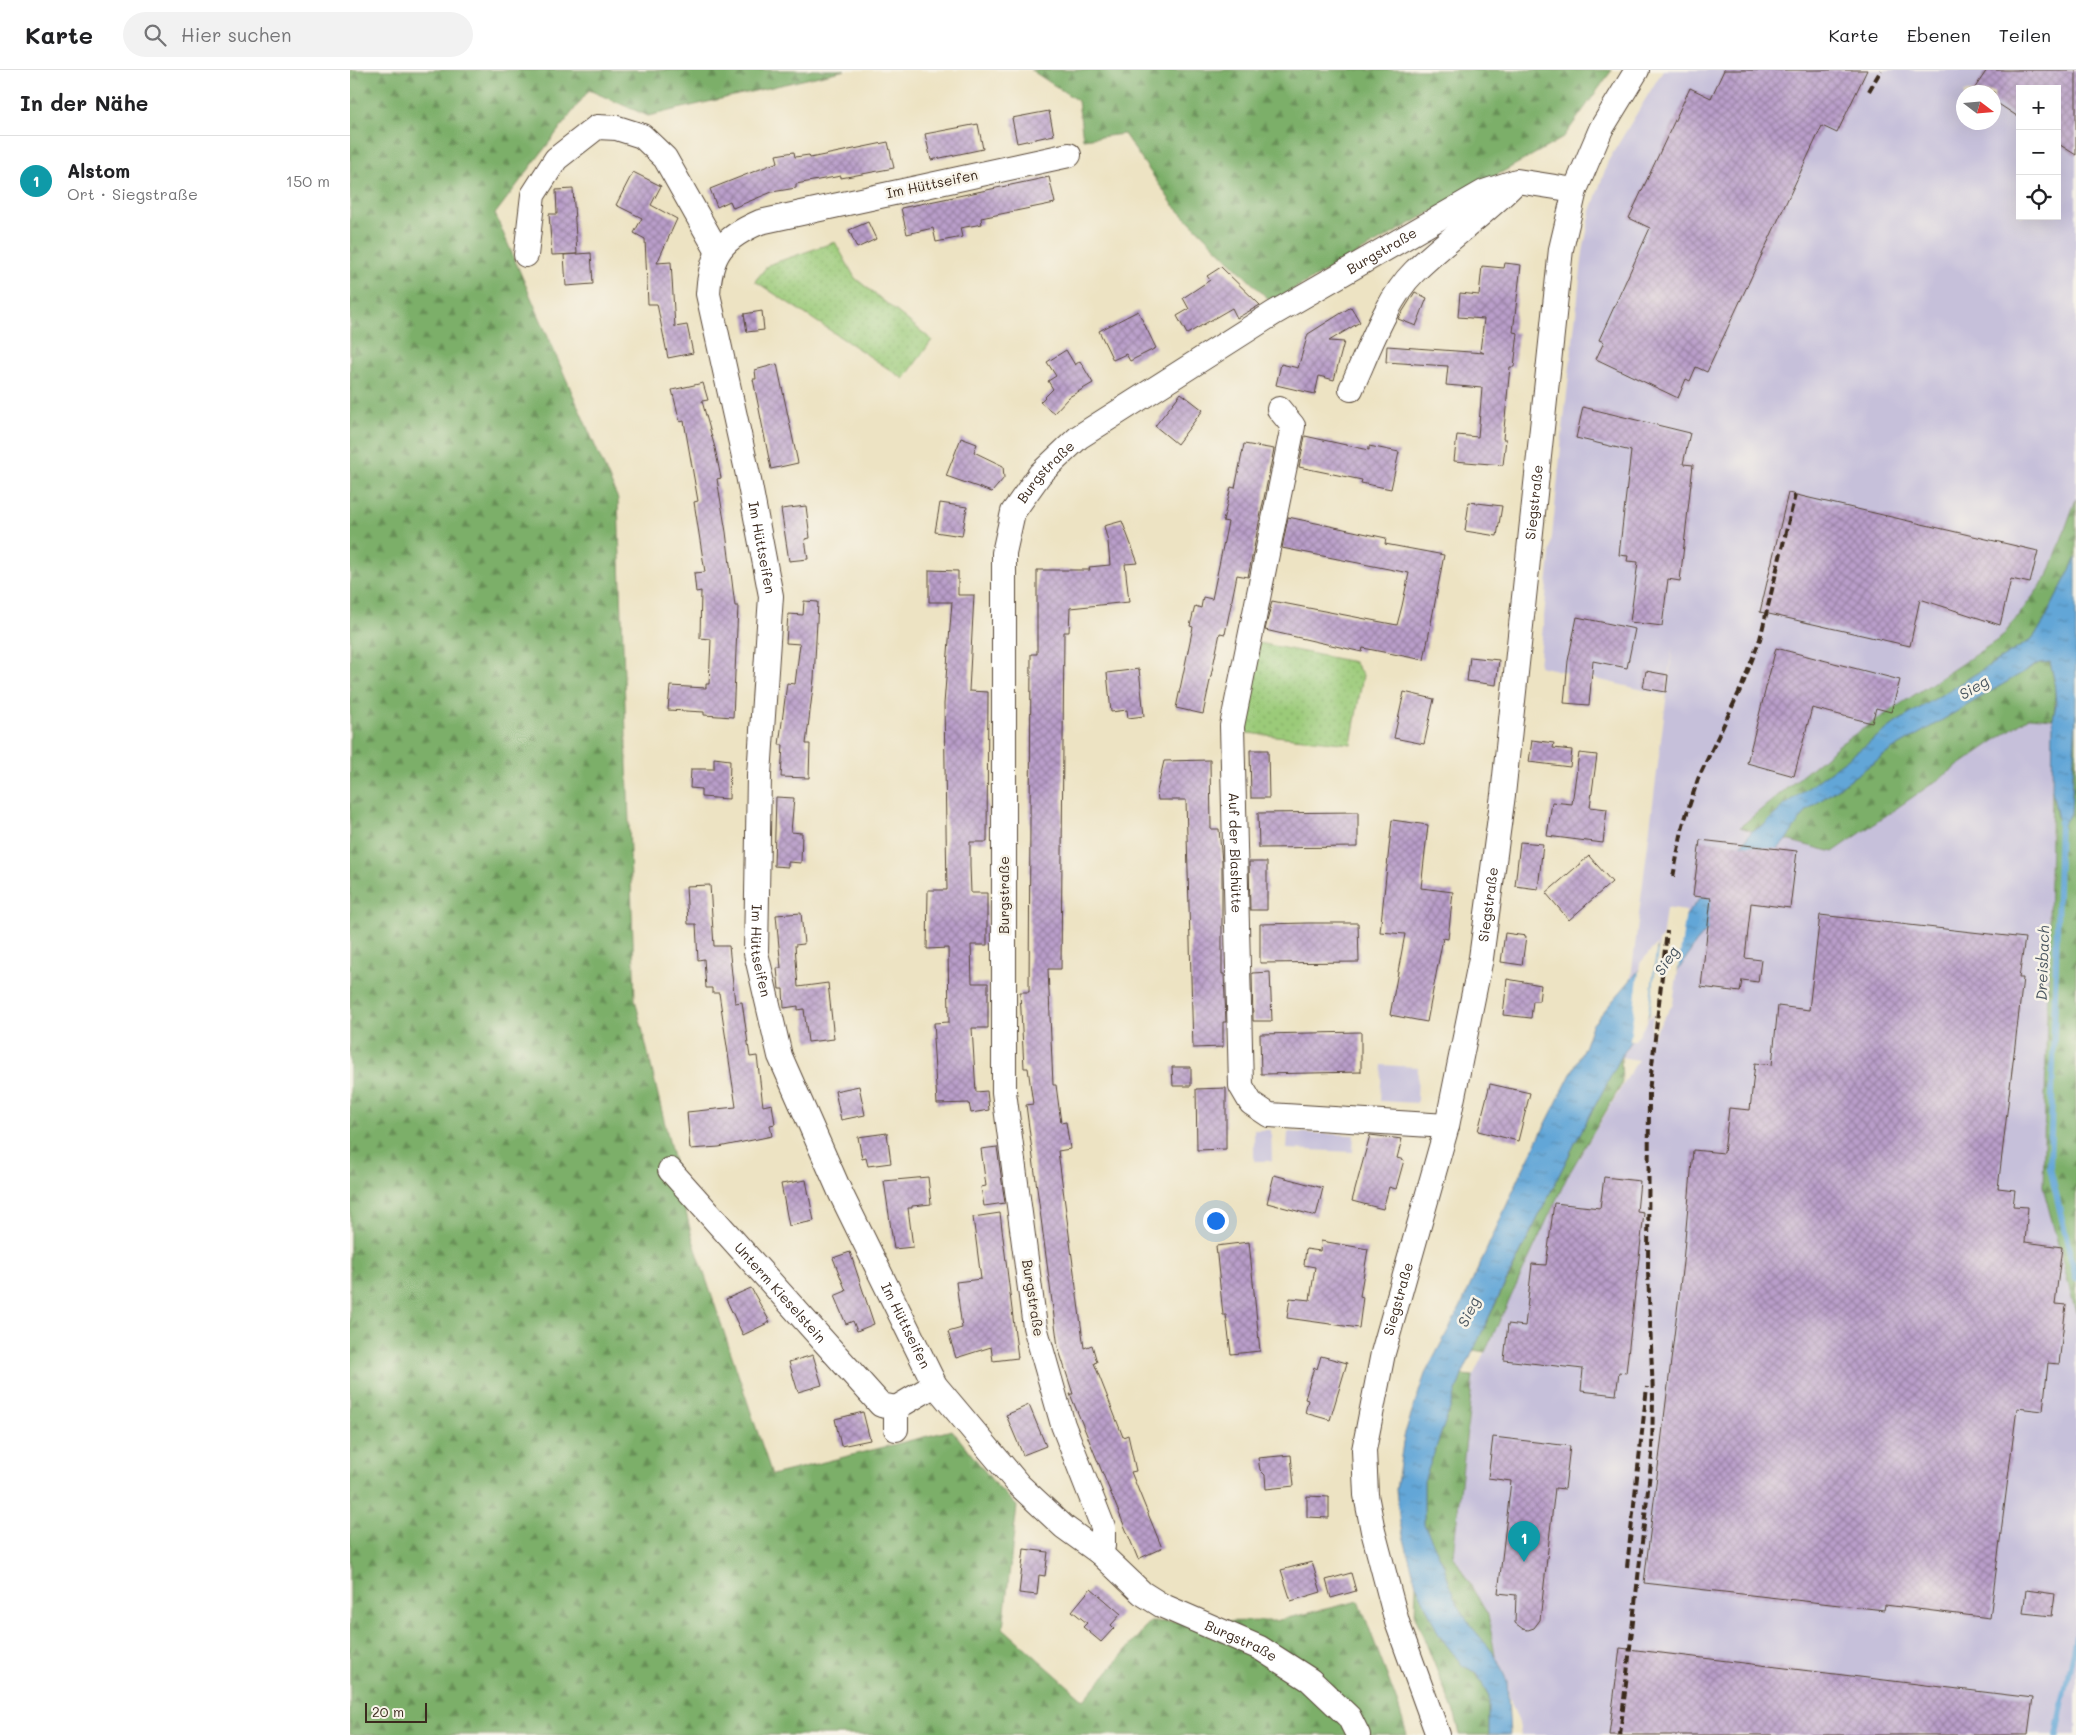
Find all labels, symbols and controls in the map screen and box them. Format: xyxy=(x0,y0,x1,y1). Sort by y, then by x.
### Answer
search box xyxy=(123,12,473,57)
text: Karte xyxy=(25,19,93,50)
icon: search xyxy=(141,21,169,49)
text: Hier suchen xyxy=(181,22,292,47)
text: Karte xyxy=(1828,23,1879,47)
text: Ebenen xyxy=(1907,23,1971,47)
text: Teilen xyxy=(1999,23,2051,47)
north arrow xyxy=(1956,85,2001,130)
map controls xyxy=(2016,85,2061,220)
button: + xyxy=(2016,85,2061,130)
text: In der Nähe xyxy=(20,89,148,116)
button: − xyxy=(2016,130,2061,175)
text: Alstom xyxy=(67,158,130,183)
street label: Im Hüttseifen xyxy=(884,165,980,203)
text: 1 xyxy=(32,170,40,191)
text: 150 m xyxy=(286,170,330,191)
button: locate xyxy=(2016,175,2061,220)
text: Ort · Siegstraße xyxy=(67,183,198,204)
street label: Burgstraße xyxy=(1343,223,1420,278)
street label: Burgstraße xyxy=(1012,436,1078,507)
street label: Siegstraße xyxy=(1520,464,1547,541)
street label: Im Hüttseifen xyxy=(744,500,780,595)
water label: Sieg xyxy=(1955,670,1992,704)
street label: Auf der Blashütte xyxy=(1225,792,1247,913)
street label: Burgstraße xyxy=(994,856,1013,934)
street label: Siegstraße xyxy=(1473,866,1502,943)
street label: Im Hüttseifen xyxy=(747,904,776,999)
water label: Dreisbach xyxy=(2031,925,2053,1001)
water label: Sieg xyxy=(1649,942,1683,979)
your location xyxy=(1203,1208,1229,1234)
street label: Unterm Kieselstein xyxy=(731,1238,831,1347)
street label: Burgstraße xyxy=(1018,1258,1049,1338)
street label: Siegstraße xyxy=(1378,1260,1417,1338)
street label: Im Hüttseifen xyxy=(877,1279,935,1371)
water label: Sieg xyxy=(1452,1293,1484,1330)
pin: 1 xyxy=(1508,1521,1540,1562)
street label: Burgstraße xyxy=(1202,1615,1281,1666)
scale bar xyxy=(365,1700,428,1723)
text: 20 m xyxy=(372,1702,404,1721)

